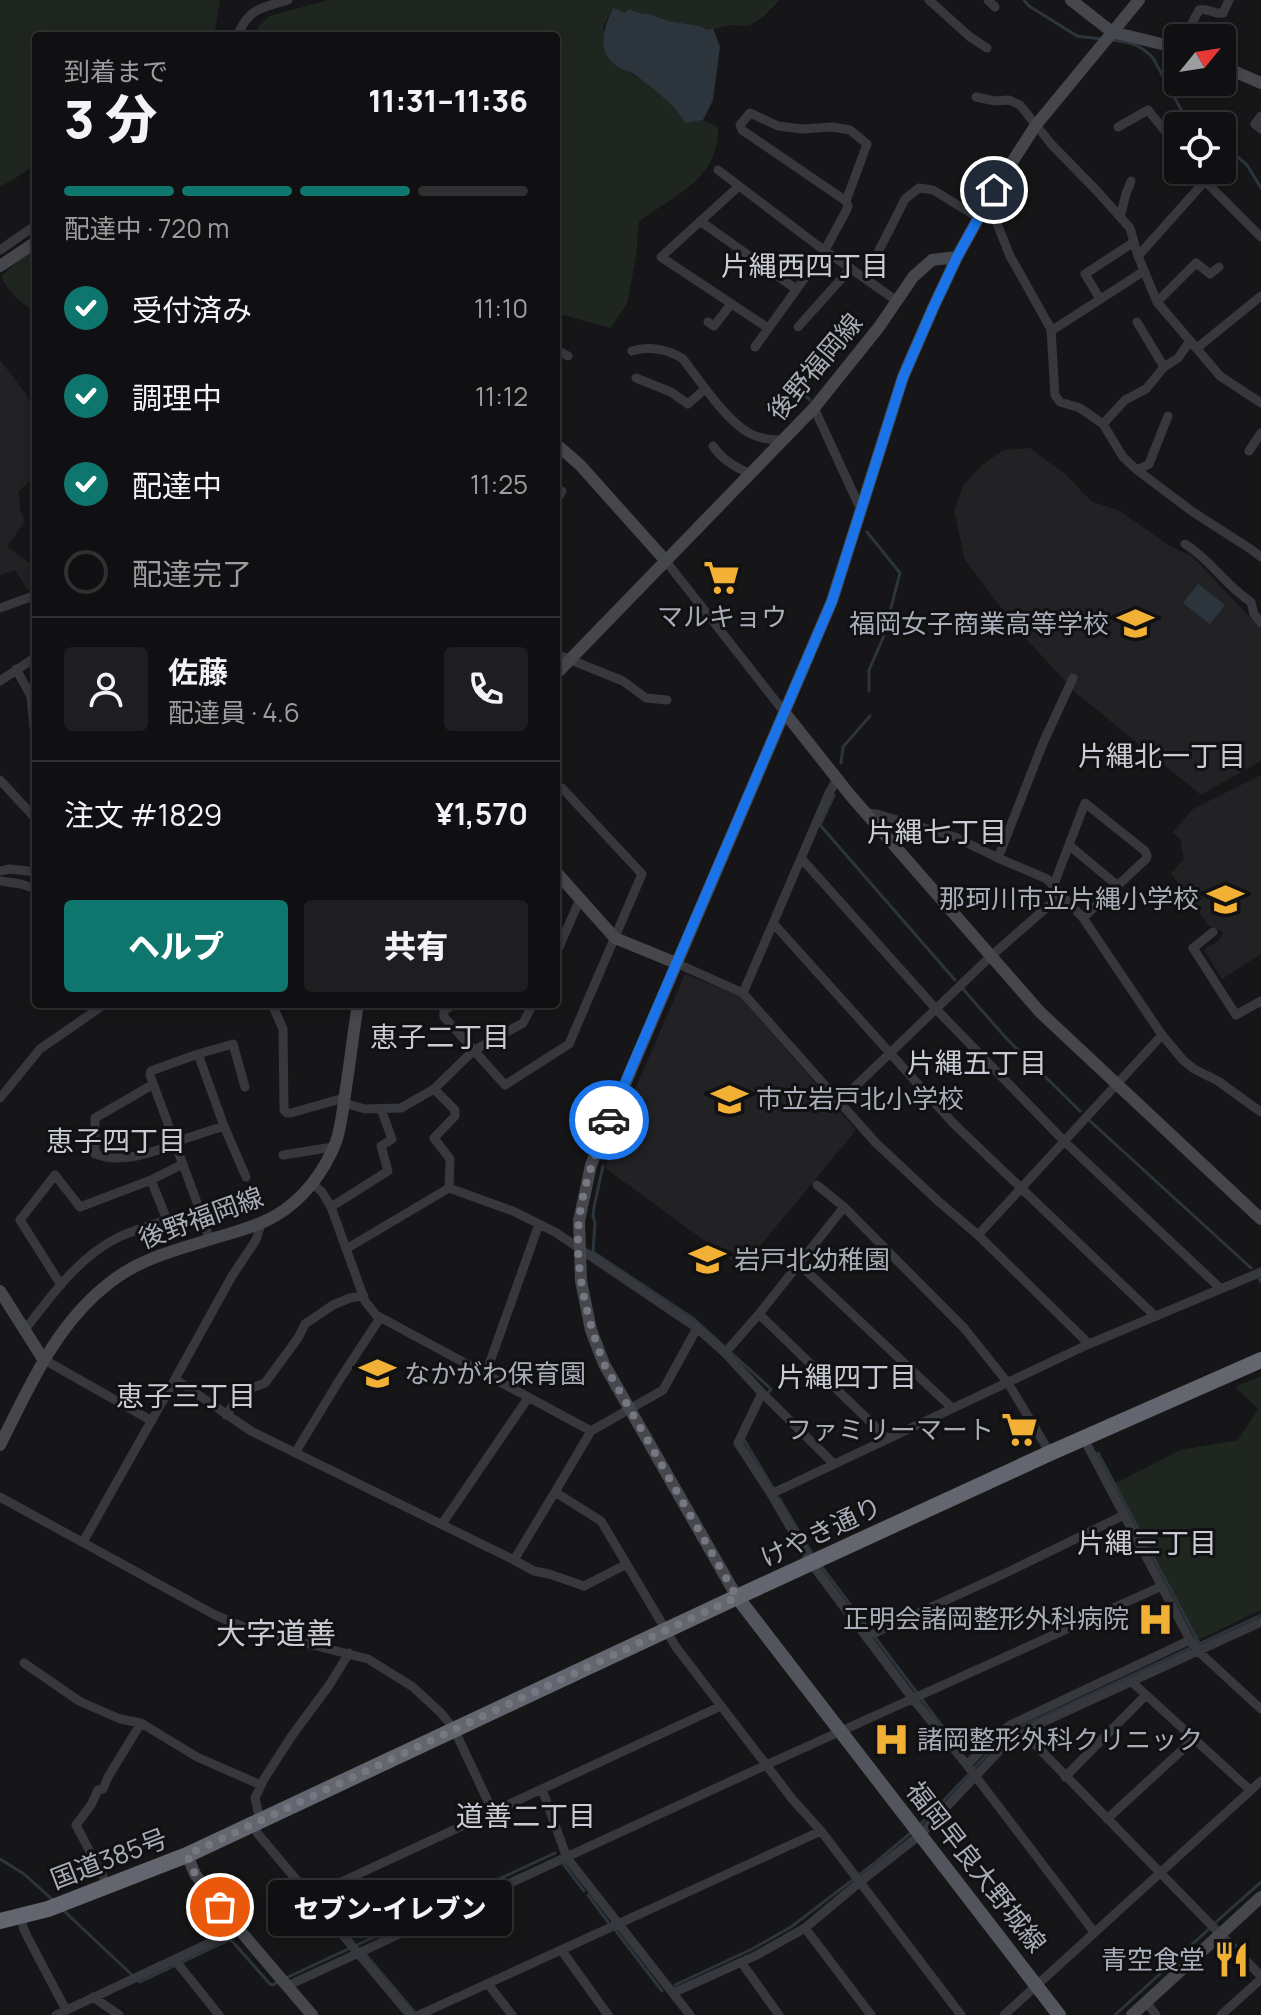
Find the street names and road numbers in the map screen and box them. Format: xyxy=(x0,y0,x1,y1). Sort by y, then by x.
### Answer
street label: 後野福岡線 xyxy=(759,305,870,428)
street label: 後野福岡線 xyxy=(133,1178,268,1256)
street label: けやき通り xyxy=(754,1487,887,1575)
street label: 福岡早良大野城線 xyxy=(899,1773,1055,1959)
street label: 国道385号 xyxy=(45,1819,172,1897)

